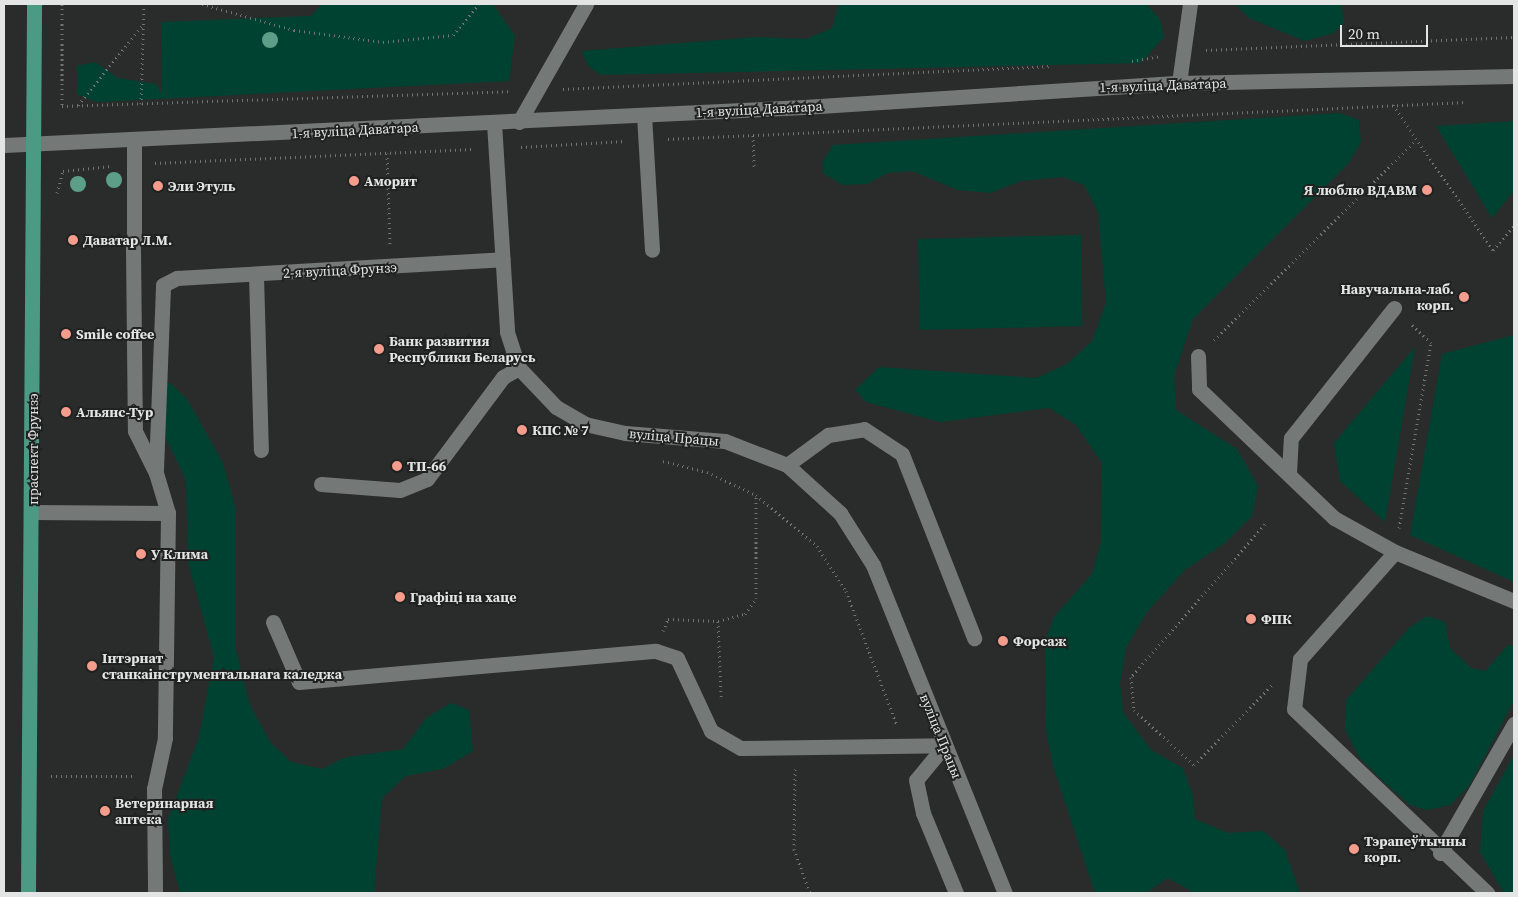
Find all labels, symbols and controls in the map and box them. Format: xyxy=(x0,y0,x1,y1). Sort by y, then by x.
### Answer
scale bar xyxy=(1343,15,1430,47)
text: 20 m xyxy=(1348,23,1380,44)
street label: 1-я вуліца Даватара xyxy=(1099,74,1227,96)
street label: 1-я вуліца Даватара xyxy=(695,97,823,121)
street label: 1-я вуліца Даватара xyxy=(291,118,419,142)
place label: Аморит xyxy=(364,173,417,189)
marker: Аморит xyxy=(348,175,360,187)
place label: Эли Этуль xyxy=(168,178,235,194)
marker: Эли Этуль xyxy=(152,180,164,192)
place label: Я люблю ВДАВМ xyxy=(1304,182,1417,198)
marker: Я люблю ВДАВМ xyxy=(1421,184,1433,196)
place label: Даватар Л.М. xyxy=(83,232,172,248)
marker: Даватар Л.М. xyxy=(67,234,79,246)
street label: 2-я вуліца Фрунзэ xyxy=(283,259,397,281)
place label: Навучальна-лаб. корп. xyxy=(1340,281,1454,314)
marker: Навучальна-лаб. корп. xyxy=(1458,291,1470,303)
place label: Smile coffee xyxy=(76,326,154,342)
marker: Smile coffee xyxy=(60,328,72,340)
place label: Банк развития Республики Беларусь xyxy=(389,333,535,366)
marker: Банк развития Республики Беларусь xyxy=(373,343,385,355)
street label: праспект Фрунзэ xyxy=(25,393,41,505)
place label: Альянс-Тур xyxy=(76,404,153,420)
marker: Альянс-Тур xyxy=(60,406,72,418)
place label: КПС № 7 xyxy=(532,422,589,438)
marker: КПС № 7 xyxy=(516,424,528,436)
street label: вуліца Працы xyxy=(628,425,720,449)
place label: ТП-66 xyxy=(407,458,446,474)
marker: ТП-66 xyxy=(391,460,403,472)
place label: У Клима xyxy=(151,546,209,562)
marker: У Клима xyxy=(135,548,147,560)
place label: Графіці на хаце xyxy=(410,589,517,605)
marker: Графіці на хаце xyxy=(394,591,406,603)
place label: ФПК xyxy=(1261,611,1292,627)
marker: ФПК xyxy=(1245,613,1257,625)
place label: Форсаж xyxy=(1013,633,1066,649)
marker: Форсаж xyxy=(997,635,1009,647)
place label: Інтэрнат станкаінструментальнага каледжа xyxy=(102,650,342,682)
marker: Інтэрнат станкаінструментальнага каледжа xyxy=(86,660,98,672)
street label: вуліца Працы xyxy=(916,691,966,781)
place label: Ветеринарная аптека xyxy=(115,795,213,828)
marker: Ветеринарная аптека xyxy=(99,805,111,817)
place label: Тэрапеўтычны корп. xyxy=(1364,833,1466,866)
marker: Тэрапеўтычны корп. xyxy=(1348,843,1360,855)

